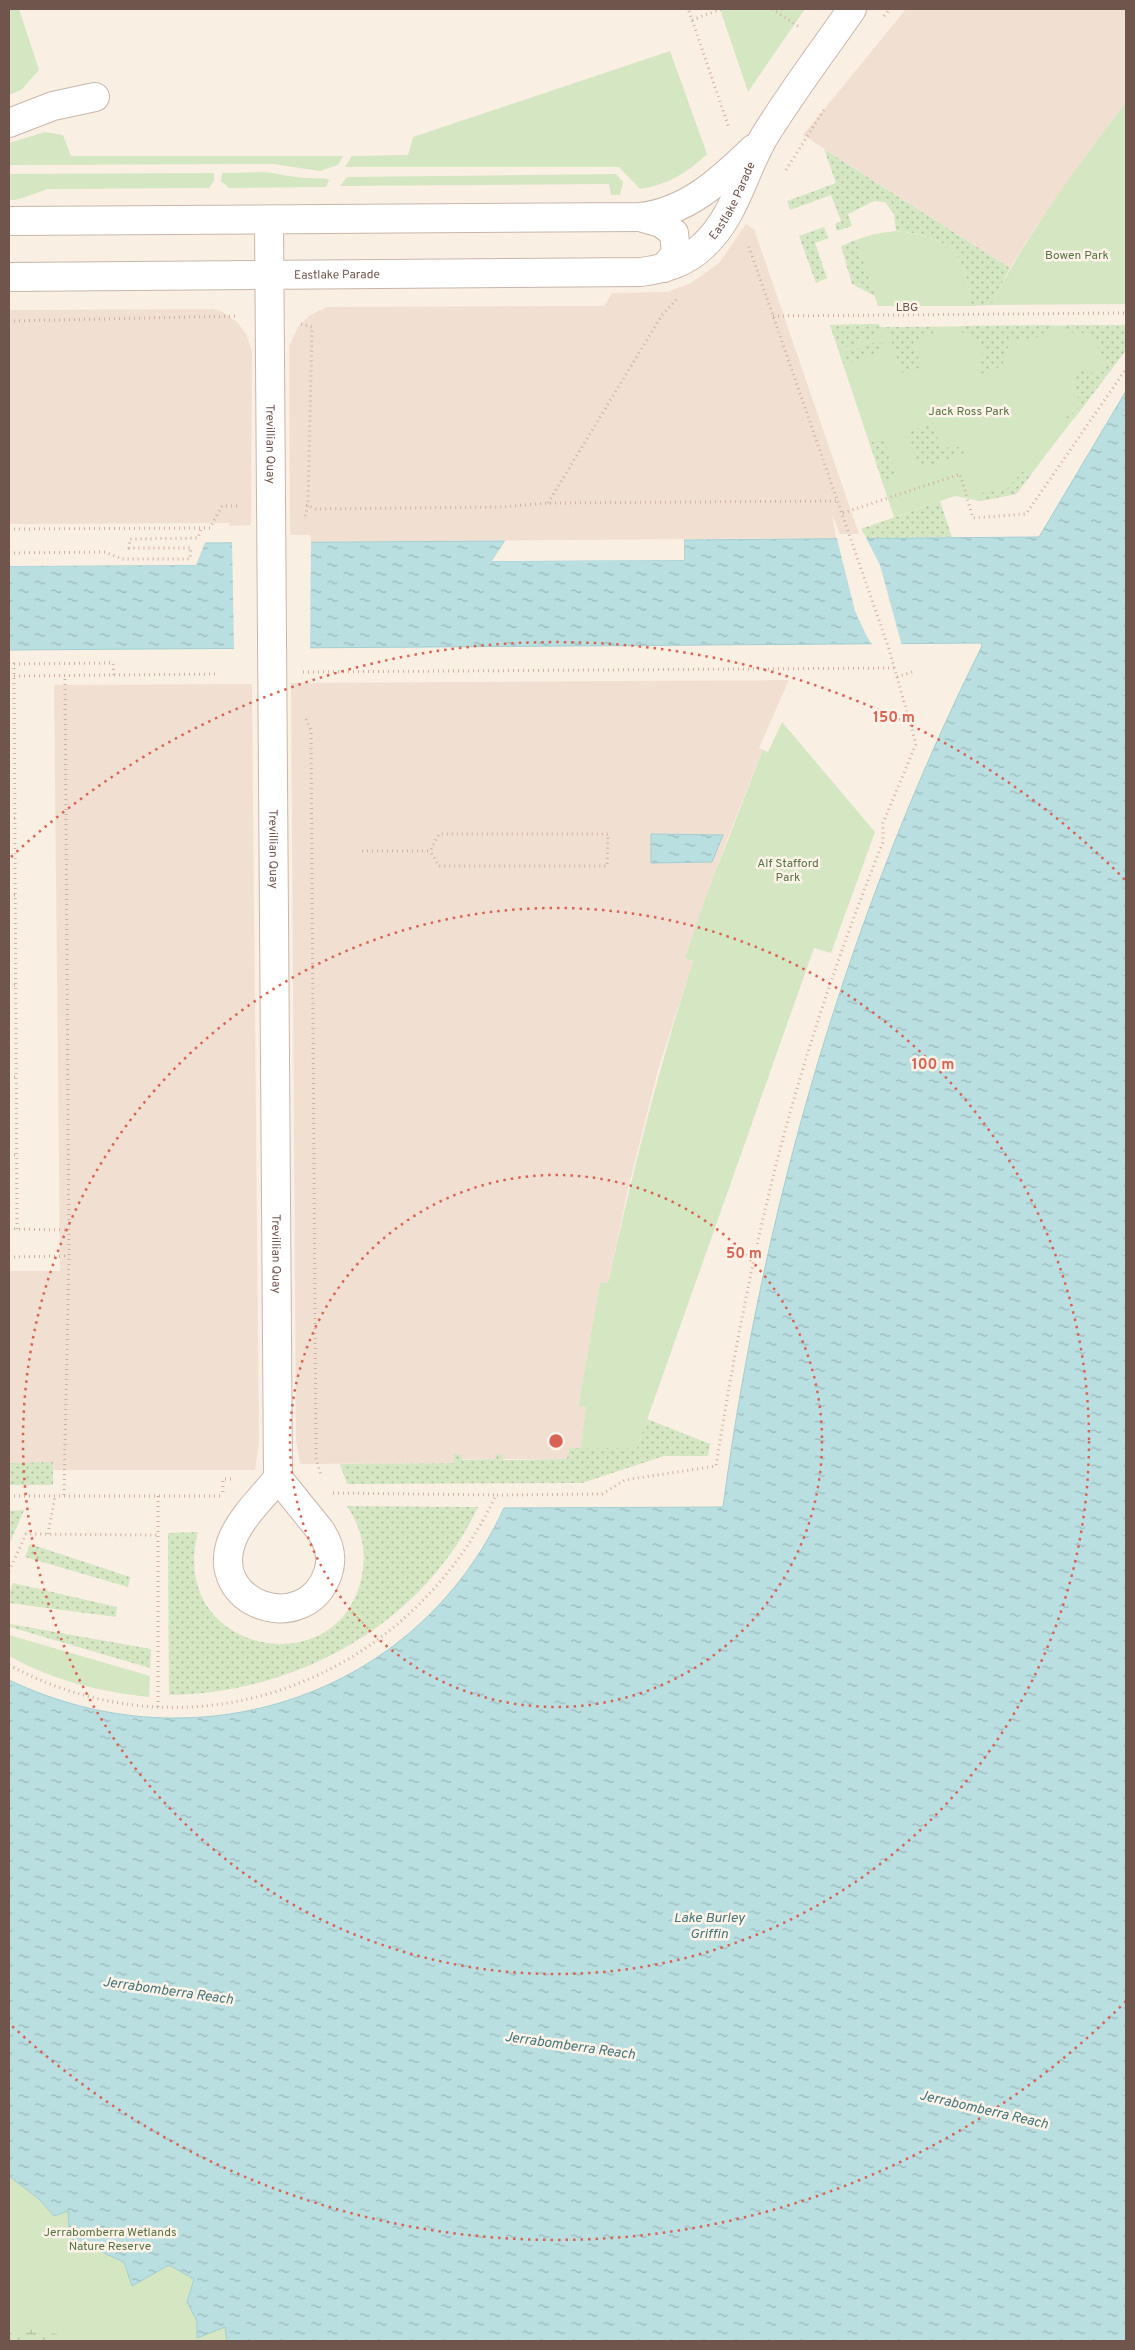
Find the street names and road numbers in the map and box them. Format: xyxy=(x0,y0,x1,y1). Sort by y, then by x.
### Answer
street label: Eastlake Parade xyxy=(706,159,760,244)
street label: Eastlake Parade xyxy=(294,267,380,284)
street label: LBG xyxy=(896,300,918,316)
street label: Trevillian Quay xyxy=(261,404,278,484)
street label: Trevillian Quay xyxy=(264,809,281,889)
street label: Trevillian Quay xyxy=(267,1214,284,1294)

